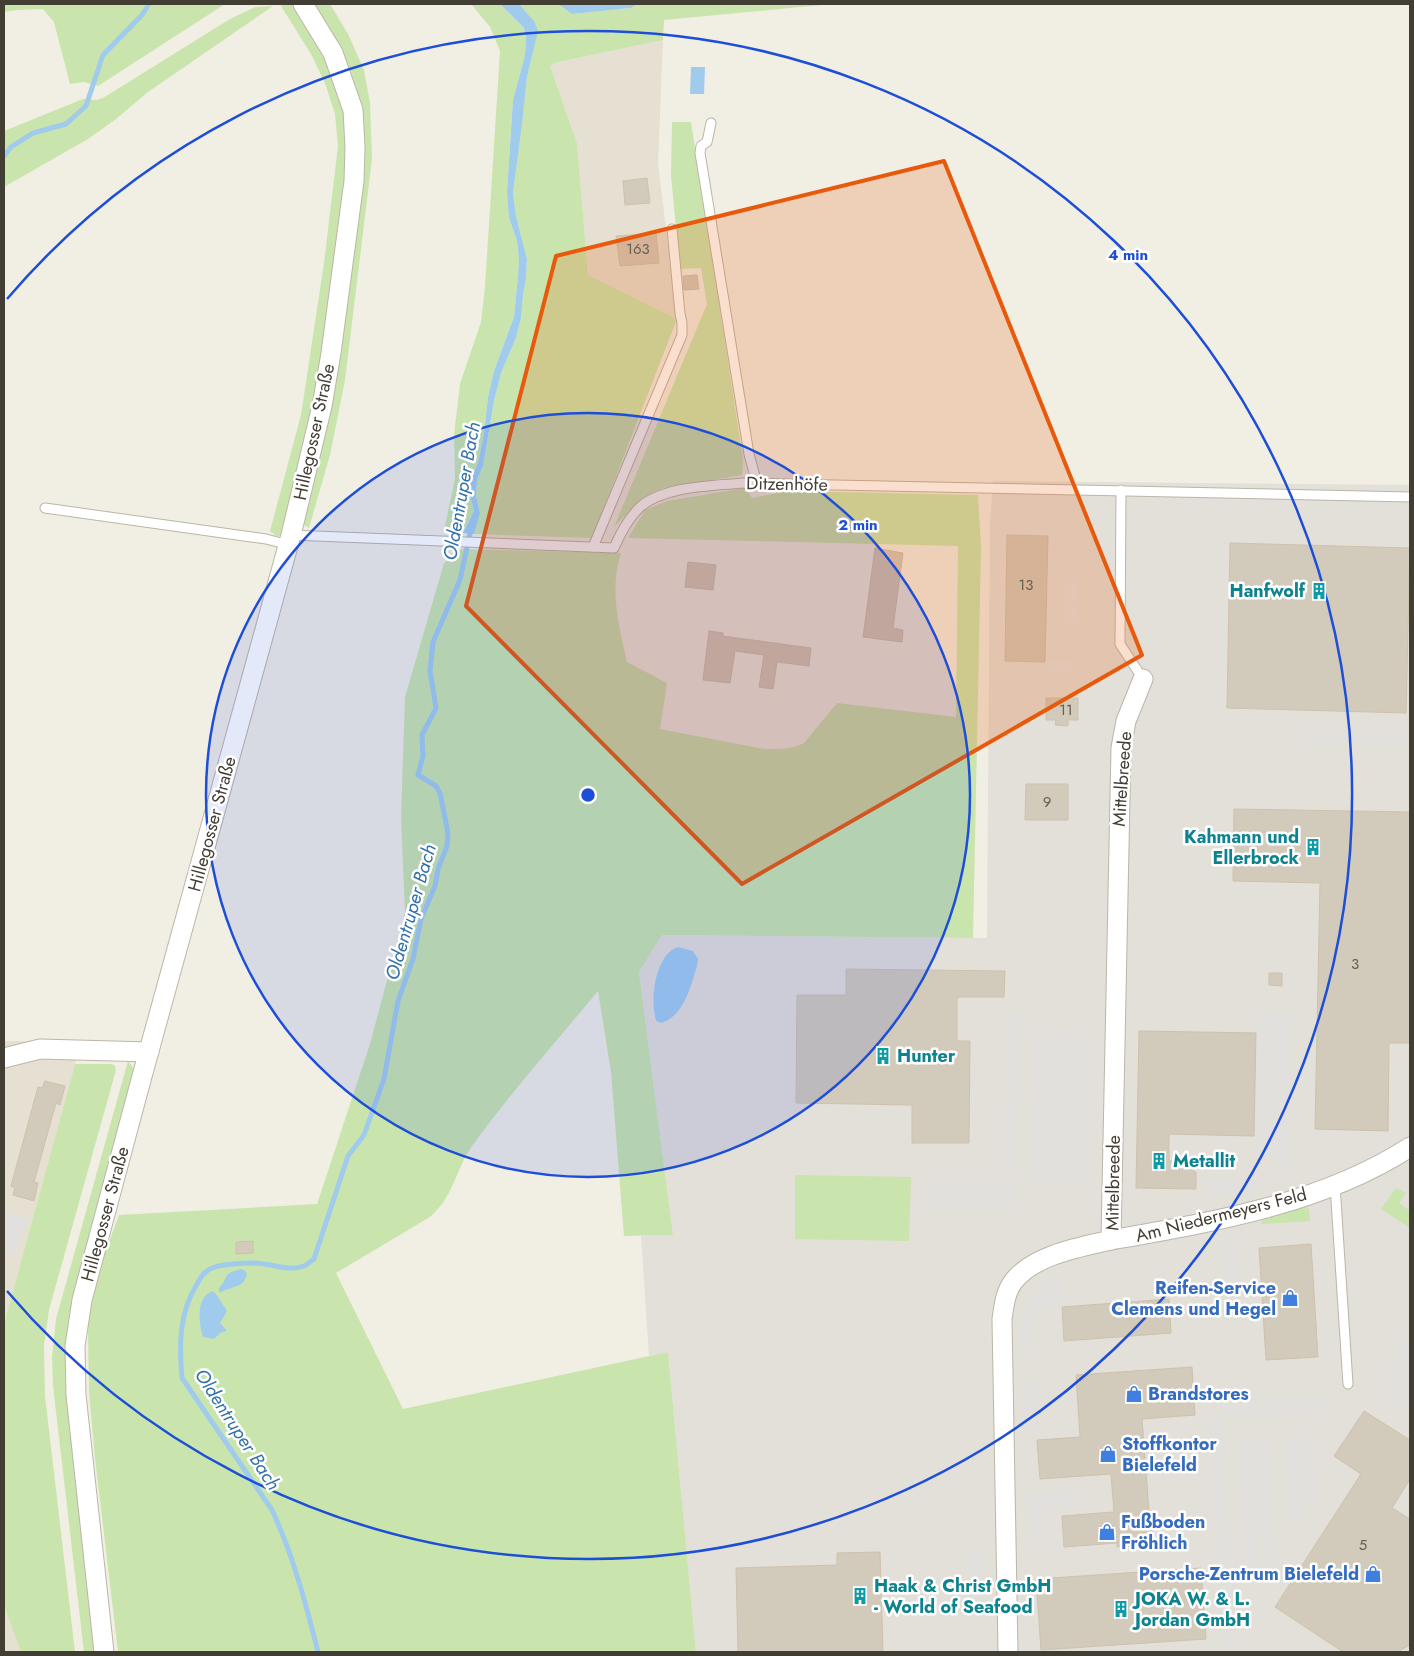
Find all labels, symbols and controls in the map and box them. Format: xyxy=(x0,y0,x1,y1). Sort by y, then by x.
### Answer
house number: 163 xyxy=(626,238,650,260)
text: 4 min xyxy=(1108,244,1148,266)
street label: Hillegosser Straße xyxy=(287,361,341,503)
water label: Oldentruper Bach xyxy=(436,420,487,562)
street label: Ditzenhöfe xyxy=(746,470,828,498)
text: 2 min xyxy=(838,514,878,536)
house number: 13 xyxy=(1019,574,1033,596)
place label: Hanfwolf xyxy=(1230,578,1306,604)
building icon: Hanfwolf xyxy=(1309,581,1329,601)
house number: 11 xyxy=(1059,699,1073,721)
street label: Mittelbreede xyxy=(1106,730,1138,828)
street label: Hillegosser Straße xyxy=(181,754,243,894)
centre of rings xyxy=(579,786,597,804)
house number: 9 xyxy=(1043,791,1051,813)
place label: Kahmann und Ellerbrock xyxy=(1184,824,1300,871)
building icon: Kahmann und Ellerbrock xyxy=(1303,837,1323,857)
water label: Oldentruper Bach xyxy=(378,841,443,983)
house number: 3 xyxy=(1351,953,1359,975)
place label: Hunter xyxy=(897,1043,956,1069)
building icon: Hunter xyxy=(873,1046,893,1066)
street label: Mittelbreede xyxy=(1099,1135,1127,1231)
street label: Hillegosser Straße xyxy=(74,1144,136,1284)
place label: Metallit xyxy=(1173,1148,1235,1174)
building icon: Metallit xyxy=(1149,1151,1169,1171)
street label: Am Niedermeyers Feld xyxy=(1133,1181,1309,1249)
place label: Reifen-Service Clemens und Hegel xyxy=(1111,1275,1276,1322)
shop icon: Reifen-Service Clemens und Hegel xyxy=(1280,1288,1300,1308)
water label: Oldentruper Bach xyxy=(188,1363,287,1495)
place label: Brandstores xyxy=(1148,1381,1249,1407)
shop icon: Brandstores xyxy=(1124,1384,1144,1404)
place label: Stoffkontor Bielefeld xyxy=(1122,1431,1217,1478)
shop icon: Stoffkontor Bielefeld xyxy=(1098,1444,1118,1464)
place label: Fußboden Fröhlich xyxy=(1121,1509,1205,1556)
shop icon: Fußboden Fröhlich xyxy=(1097,1522,1117,1542)
house number: 5 xyxy=(1359,1534,1367,1556)
place label: Porsche-Zentrum Bielefeld xyxy=(1139,1561,1359,1587)
shop icon: Porsche-Zentrum Bielefeld xyxy=(1363,1564,1383,1584)
place label: Haak & Christ GmbH - World of Seafood xyxy=(874,1573,1052,1620)
building icon: Haak & Christ GmbH - World of Seafood xyxy=(850,1586,870,1606)
place label: JOKA W. & L. Jordan GmbH xyxy=(1132,1586,1250,1633)
building icon: JOKA W. & L. Jordan GmbH xyxy=(1111,1599,1131,1619)

